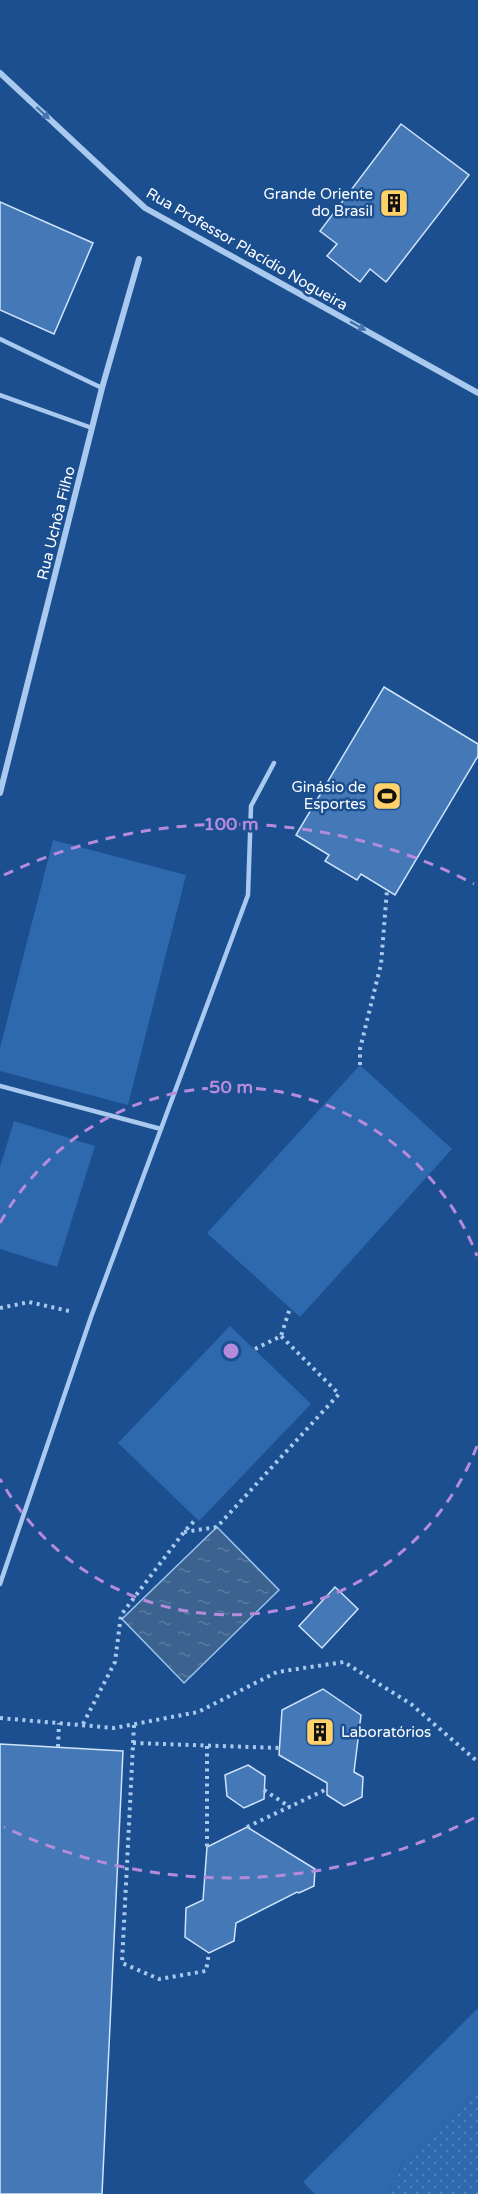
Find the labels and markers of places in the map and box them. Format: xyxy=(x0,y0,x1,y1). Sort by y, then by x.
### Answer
place label: Grande Oriente do Brasil xyxy=(263,185,373,220)
building icon: Grande Oriente do Brasil xyxy=(378,187,410,219)
place label: Ginásio de Esportes xyxy=(291,778,366,813)
sports icon: Ginásio de Esportes xyxy=(371,780,403,812)
centre of rings xyxy=(221,1341,241,1361)
building icon: Laboratórios xyxy=(304,1716,336,1748)
place label: Laboratórios xyxy=(341,1723,431,1741)

